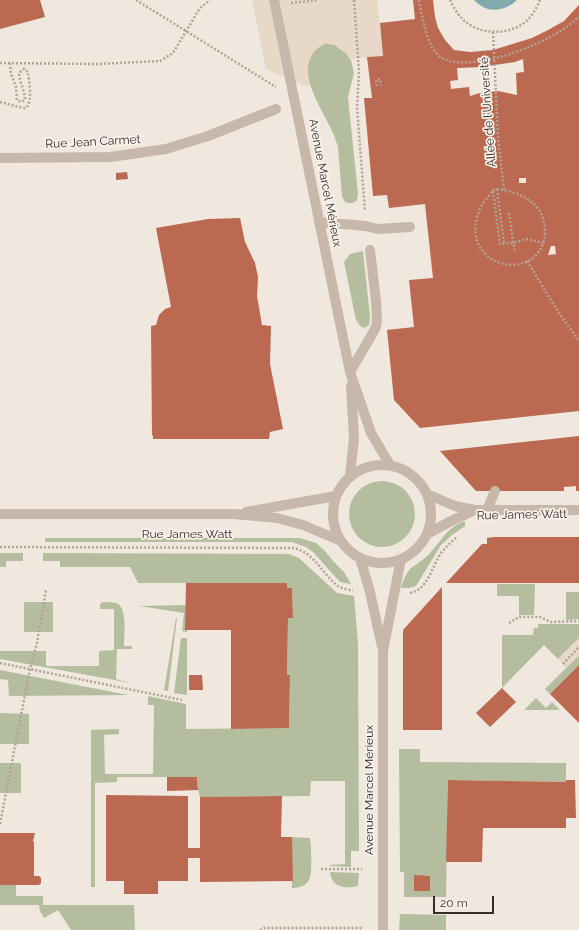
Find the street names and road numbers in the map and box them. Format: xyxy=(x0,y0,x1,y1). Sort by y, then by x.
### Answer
street label: Allée de l'Université xyxy=(477,57,499,167)
street label: Avenue Marcel Mérieux xyxy=(305,118,345,248)
street label: Rue Jean Carmet xyxy=(45,132,141,152)
street label: Rue James Watt xyxy=(477,507,567,523)
street label: Rue James Watt xyxy=(142,527,232,541)
street label: Avenue Marcel Mérieux xyxy=(362,725,376,855)

